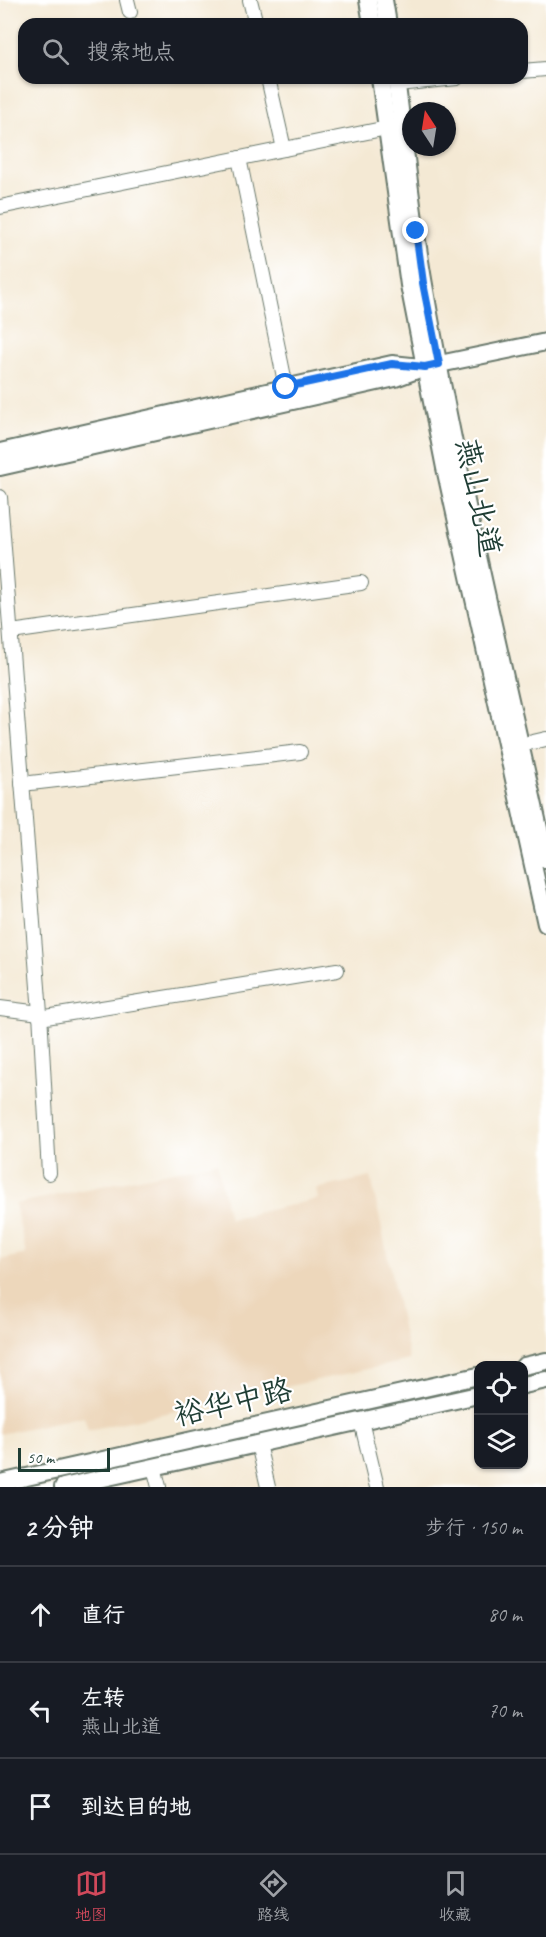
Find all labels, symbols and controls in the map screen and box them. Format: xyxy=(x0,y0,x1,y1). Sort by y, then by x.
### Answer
search box xyxy=(18,18,528,84)
icon: search xyxy=(39,35,72,68)
text: 搜索地点 xyxy=(87,38,175,66)
north arrow xyxy=(402,102,456,156)
route end xyxy=(402,217,428,243)
route start xyxy=(272,373,298,399)
street label: 燕山北道 xyxy=(448,434,510,560)
map controls xyxy=(474,1361,528,1469)
button: locate xyxy=(474,1361,528,1415)
street label: 裕华中路 xyxy=(170,1370,296,1434)
button: layers xyxy=(474,1415,528,1469)
scale bar xyxy=(18,1445,110,1472)
text: 50 m xyxy=(27,1448,54,1468)
text: 2 分钟 xyxy=(24,1511,94,1544)
text: 步行 · 150 m xyxy=(426,1515,522,1540)
icon: ahead xyxy=(24,1598,57,1631)
text: 直行 xyxy=(81,1601,125,1629)
text: 80 m xyxy=(488,1602,522,1627)
text: 左转 xyxy=(81,1684,125,1712)
icon: left xyxy=(24,1694,57,1727)
text: 70 m xyxy=(488,1698,522,1723)
text: 燕山北道 xyxy=(81,1714,161,1739)
icon: arrive xyxy=(24,1790,57,1823)
text: 到达目的地 xyxy=(81,1793,191,1821)
tab: 地图 xyxy=(75,1867,108,1925)
tab: 路线 xyxy=(257,1867,290,1925)
tab: 收藏 xyxy=(439,1867,472,1925)

